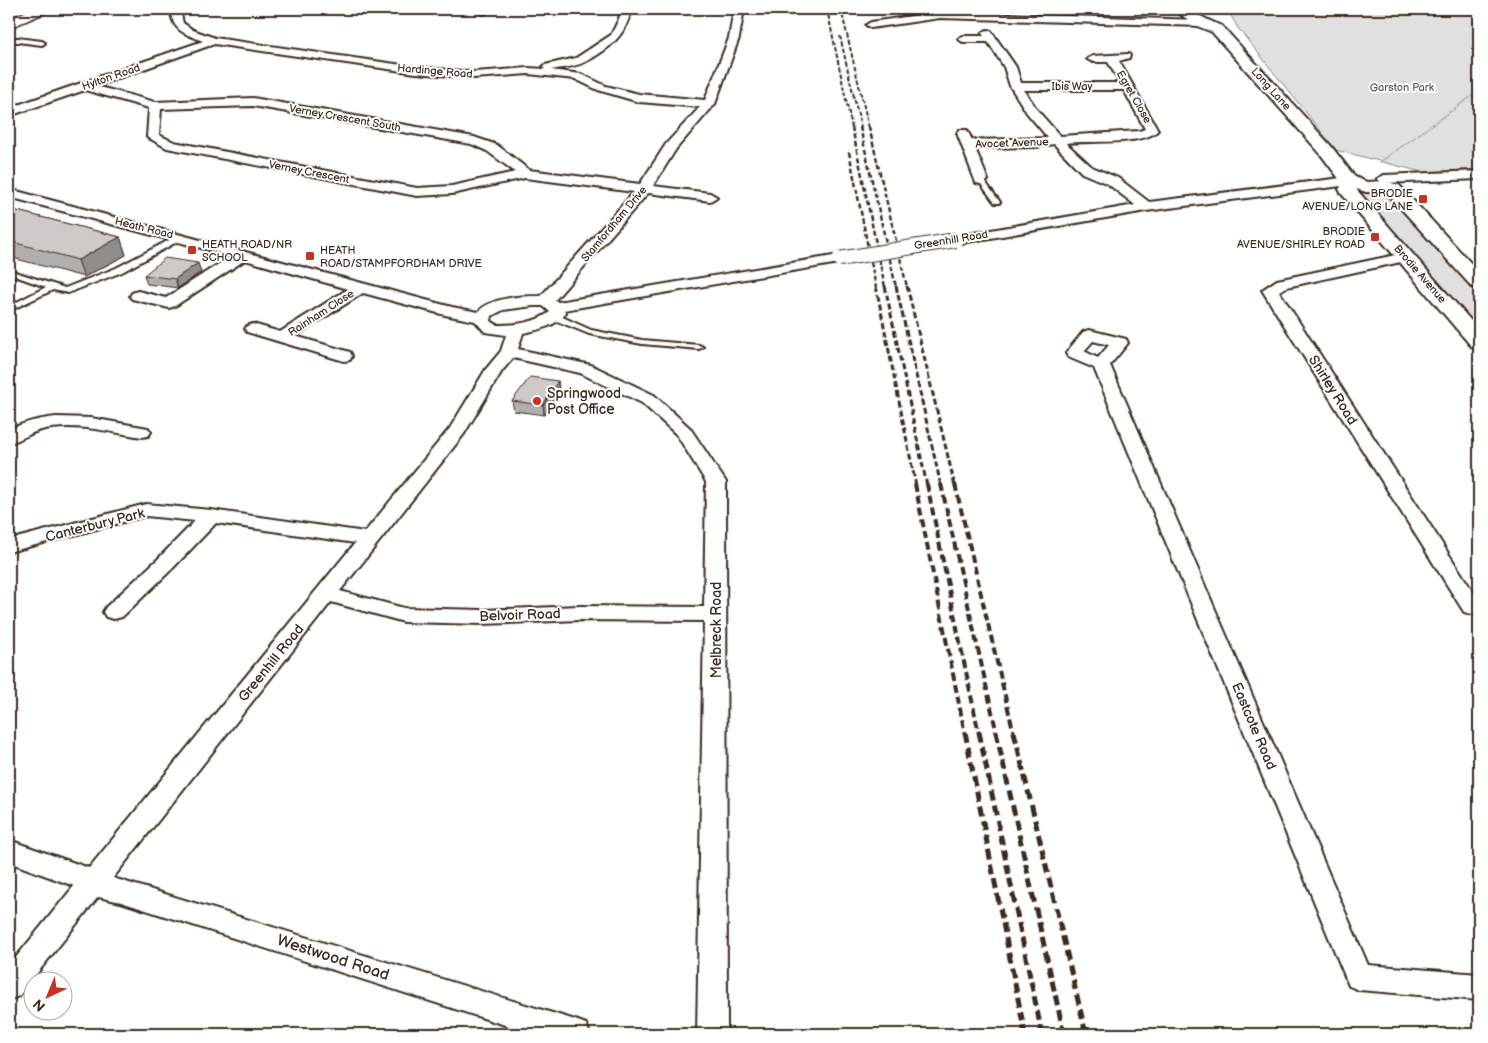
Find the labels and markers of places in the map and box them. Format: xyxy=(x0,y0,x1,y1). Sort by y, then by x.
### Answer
place label: BRODIE AVENUE/LONG LANE xyxy=(1302,187,1413,213)
marker: BRODIE AVENUE/LONG LANE xyxy=(1417,193,1429,205)
place label: BRODIE AVENUE/SHIRLEY ROAD xyxy=(1237,225,1365,251)
marker: BRODIE AVENUE/SHIRLEY ROAD xyxy=(1369,231,1381,243)
place label: HEATH ROAD/NR SCHOOL xyxy=(202,238,292,264)
marker: HEATH ROAD/NR SCHOOL xyxy=(186,244,198,256)
place label: HEATH ROAD/STAMPFORDHAM DRIVE xyxy=(320,244,482,270)
marker: HEATH ROAD/STAMPFORDHAM DRIVE xyxy=(304,250,316,262)
place label: Springwood Post Office xyxy=(547,385,621,418)
marker: Springwood Post Office xyxy=(531,395,543,407)

